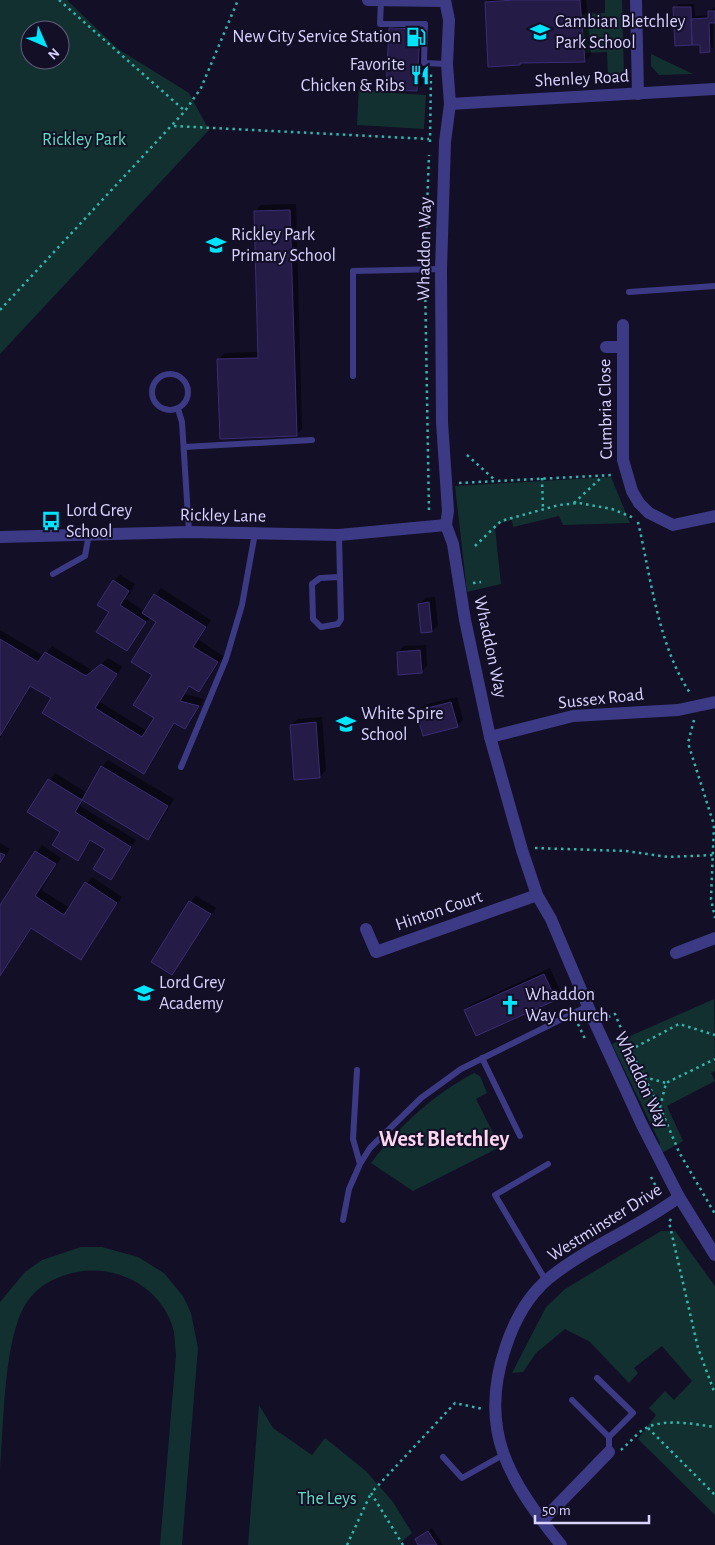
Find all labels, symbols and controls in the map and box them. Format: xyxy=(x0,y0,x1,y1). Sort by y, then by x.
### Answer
place label: Cambian Bletchley Park School xyxy=(555,13,686,52)
north arrow xyxy=(20,20,70,70)
school or university icon: Cambian Bletchley Park School xyxy=(529,21,551,43)
fuel station icon: New City Service Station xyxy=(405,26,427,48)
place label: New City Service Station xyxy=(232,28,401,46)
text: N xyxy=(45,45,62,62)
place label: Favorite Chicken & Ribs xyxy=(301,56,405,95)
restaurant icon: Favorite Chicken & Ribs xyxy=(409,64,431,86)
street label: Shenley Road xyxy=(534,68,630,90)
park label: Rickley Park xyxy=(42,131,127,149)
street label: Whaddon Way xyxy=(415,197,435,301)
place label: Rickley Park Primary School xyxy=(231,226,336,265)
school or university icon: Rickley Park Primary School xyxy=(205,234,227,256)
street label: Cumbria Close xyxy=(596,359,616,459)
place label: Lord Grey School xyxy=(66,502,133,541)
street label: Rickley Lane xyxy=(180,506,266,526)
bus stop icon: Lord Grey School xyxy=(40,510,62,532)
street label: Whaddon Way xyxy=(470,594,510,700)
street label: Sussex Road xyxy=(557,686,645,712)
place label: White Spire School xyxy=(361,705,443,744)
school or university icon: White Spire School xyxy=(335,713,357,735)
street label: Hinton Court xyxy=(393,888,485,934)
place label: Lord Grey Academy xyxy=(159,974,226,1013)
school or university icon: Lord Grey Academy xyxy=(133,982,155,1004)
place label: Whaddon Way Church xyxy=(525,986,609,1025)
church icon: Whaddon Way Church xyxy=(499,994,521,1016)
street label: Whaddon Way xyxy=(611,1029,671,1131)
district label: West Bletchley xyxy=(379,1128,510,1151)
street label: Westminster Drive xyxy=(545,1181,665,1265)
park label: The Leys xyxy=(297,1490,357,1508)
scale bar xyxy=(535,1492,649,1524)
text: 50 m xyxy=(542,1503,571,1518)

